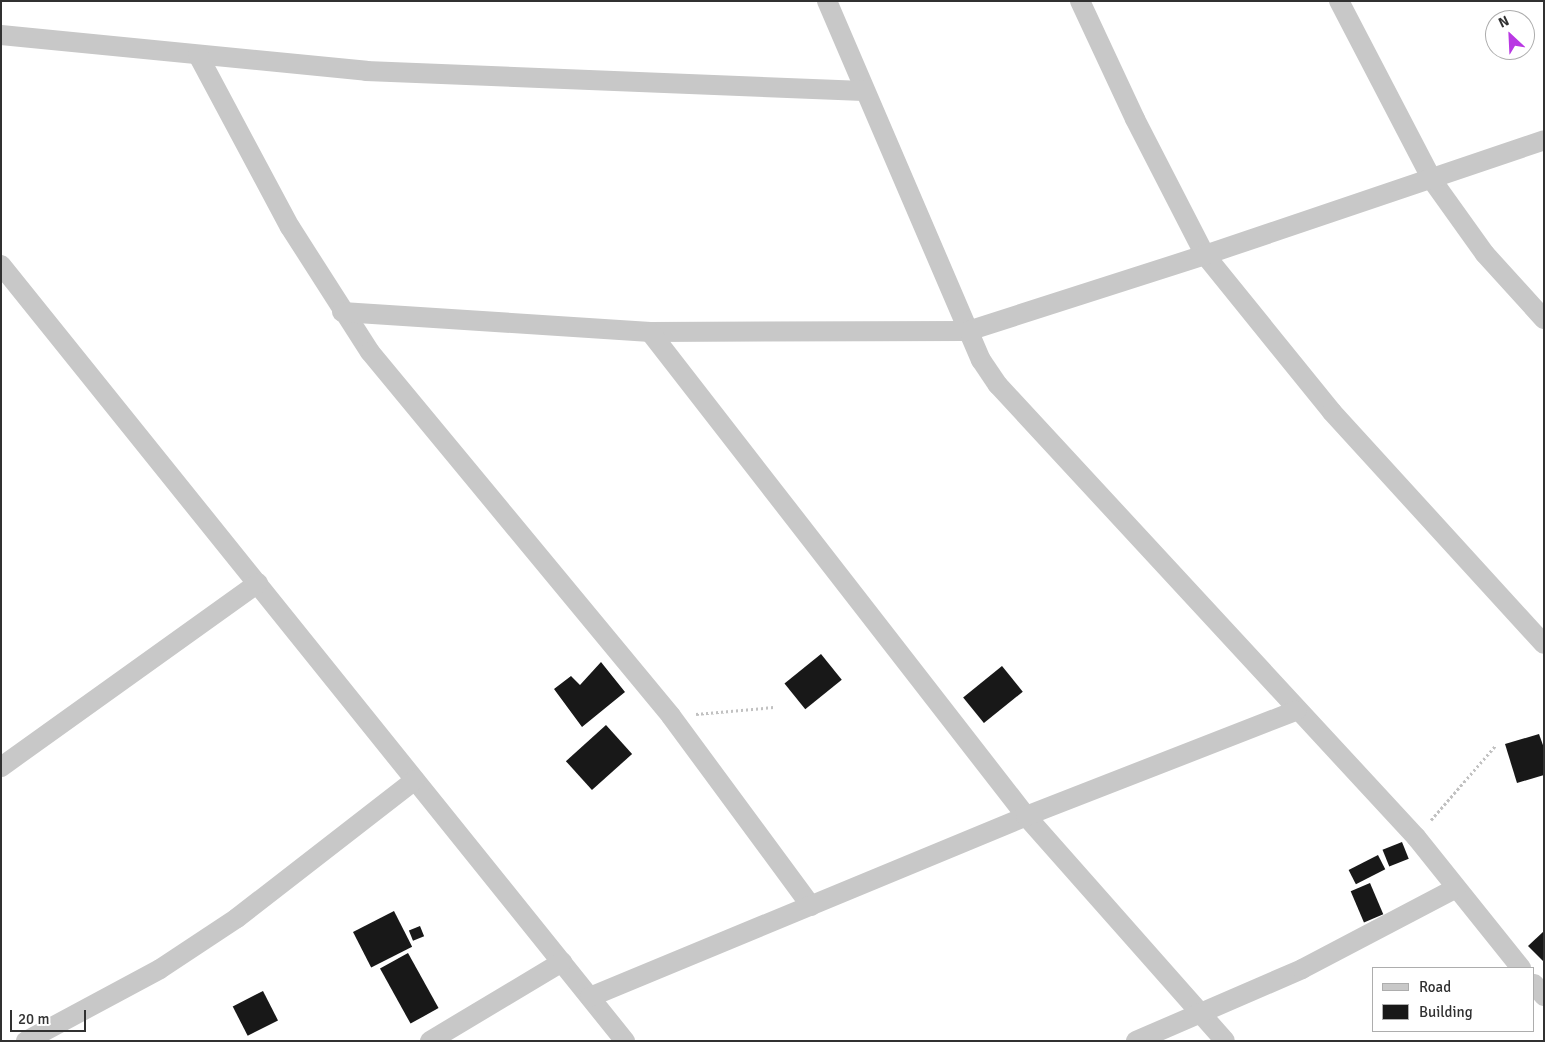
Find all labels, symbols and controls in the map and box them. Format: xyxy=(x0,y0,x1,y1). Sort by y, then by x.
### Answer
north arrow xyxy=(1485,10,1535,60)
text: N xyxy=(1496,12,1512,32)
legend xyxy=(1372,967,1535,1032)
text: Road xyxy=(1419,978,1451,996)
scale bar xyxy=(12,1000,89,1032)
text: Building xyxy=(1419,1003,1473,1021)
text: 20 m xyxy=(18,1010,49,1028)

